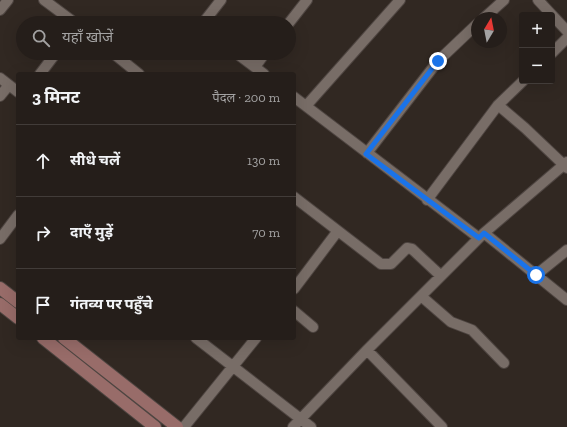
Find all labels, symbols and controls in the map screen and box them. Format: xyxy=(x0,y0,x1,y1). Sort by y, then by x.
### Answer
north arrow xyxy=(471,12,507,48)
map controls xyxy=(519,12,555,84)
button: + xyxy=(519,12,555,48)
search box xyxy=(16,16,296,60)
icon: search xyxy=(30,27,52,49)
text: यहाँ खोजें xyxy=(62,28,113,46)
button: − xyxy=(519,48,555,84)
route end xyxy=(429,52,447,70)
text: 3 मिनट xyxy=(32,87,80,107)
text: पैदल · 200 m xyxy=(212,90,280,105)
icon: ahead xyxy=(32,150,54,172)
text: सीधे चलें xyxy=(70,151,120,169)
text: 130 m xyxy=(247,153,280,168)
icon: right xyxy=(32,222,54,244)
text: दाएँ मुड़ें xyxy=(70,223,113,241)
text: 70 m xyxy=(252,225,280,240)
route start xyxy=(527,266,545,284)
icon: arrive xyxy=(32,294,54,316)
text: गंतव्य पर पहुँचे xyxy=(70,295,153,313)

